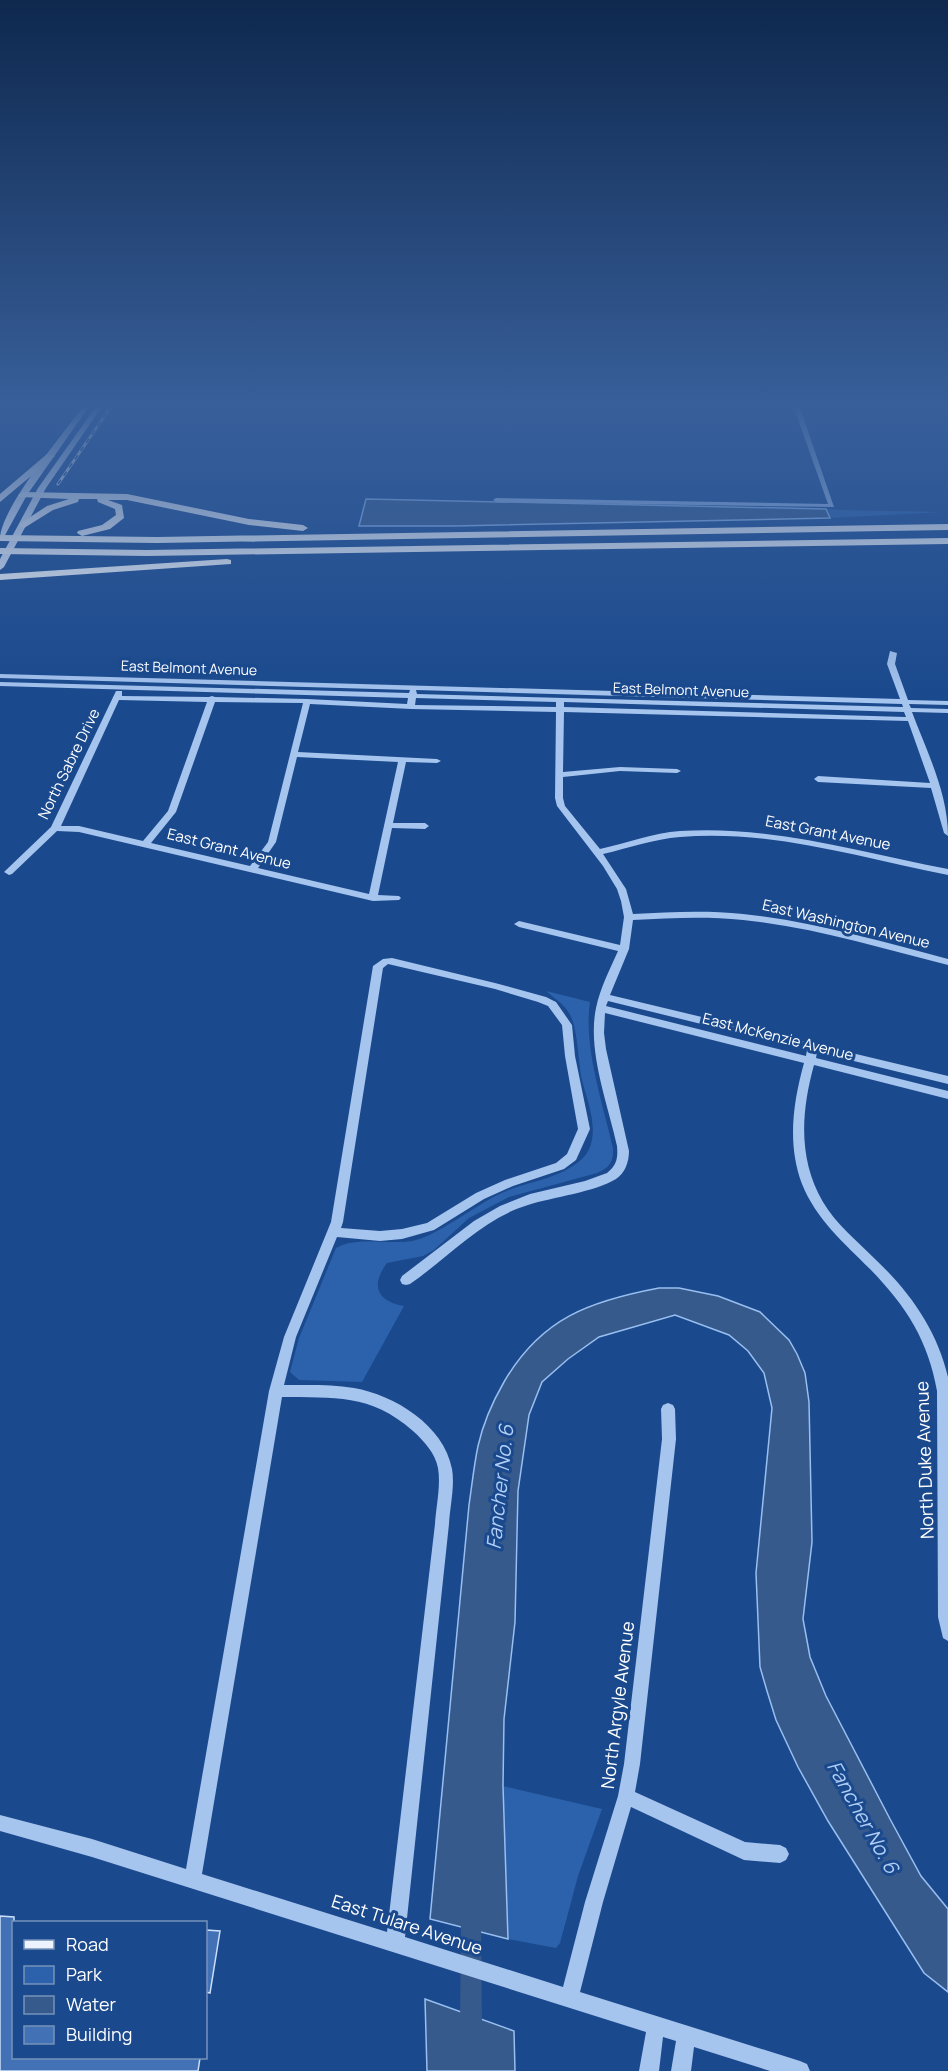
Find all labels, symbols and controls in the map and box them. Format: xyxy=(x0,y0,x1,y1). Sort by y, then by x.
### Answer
street label: East Belmont Avenue xyxy=(121,656,257,679)
street label: East Belmont Avenue xyxy=(613,678,749,701)
street label: North Sabre Drive xyxy=(33,705,105,823)
street label: East Grant Avenue xyxy=(764,810,893,855)
street label: East Grant Avenue xyxy=(165,823,294,874)
street label: East Washington Avenue xyxy=(760,894,932,953)
street label: East McKenzie Avenue xyxy=(700,1008,856,1066)
street label: North Duke Avenue xyxy=(909,1381,939,1540)
water label: Fancher No. 6 xyxy=(480,1422,520,1551)
street label: North Argyle Avenue xyxy=(595,1620,639,1790)
water label: Fancher No. 6 xyxy=(821,1756,906,1879)
street label: East Tulare Avenue xyxy=(329,1888,486,1960)
legend xyxy=(12,1921,207,2059)
text: Road xyxy=(66,1932,109,1956)
text: Park xyxy=(66,1962,103,1986)
text: Water xyxy=(66,1992,116,2016)
text: Building xyxy=(66,2022,132,2046)

